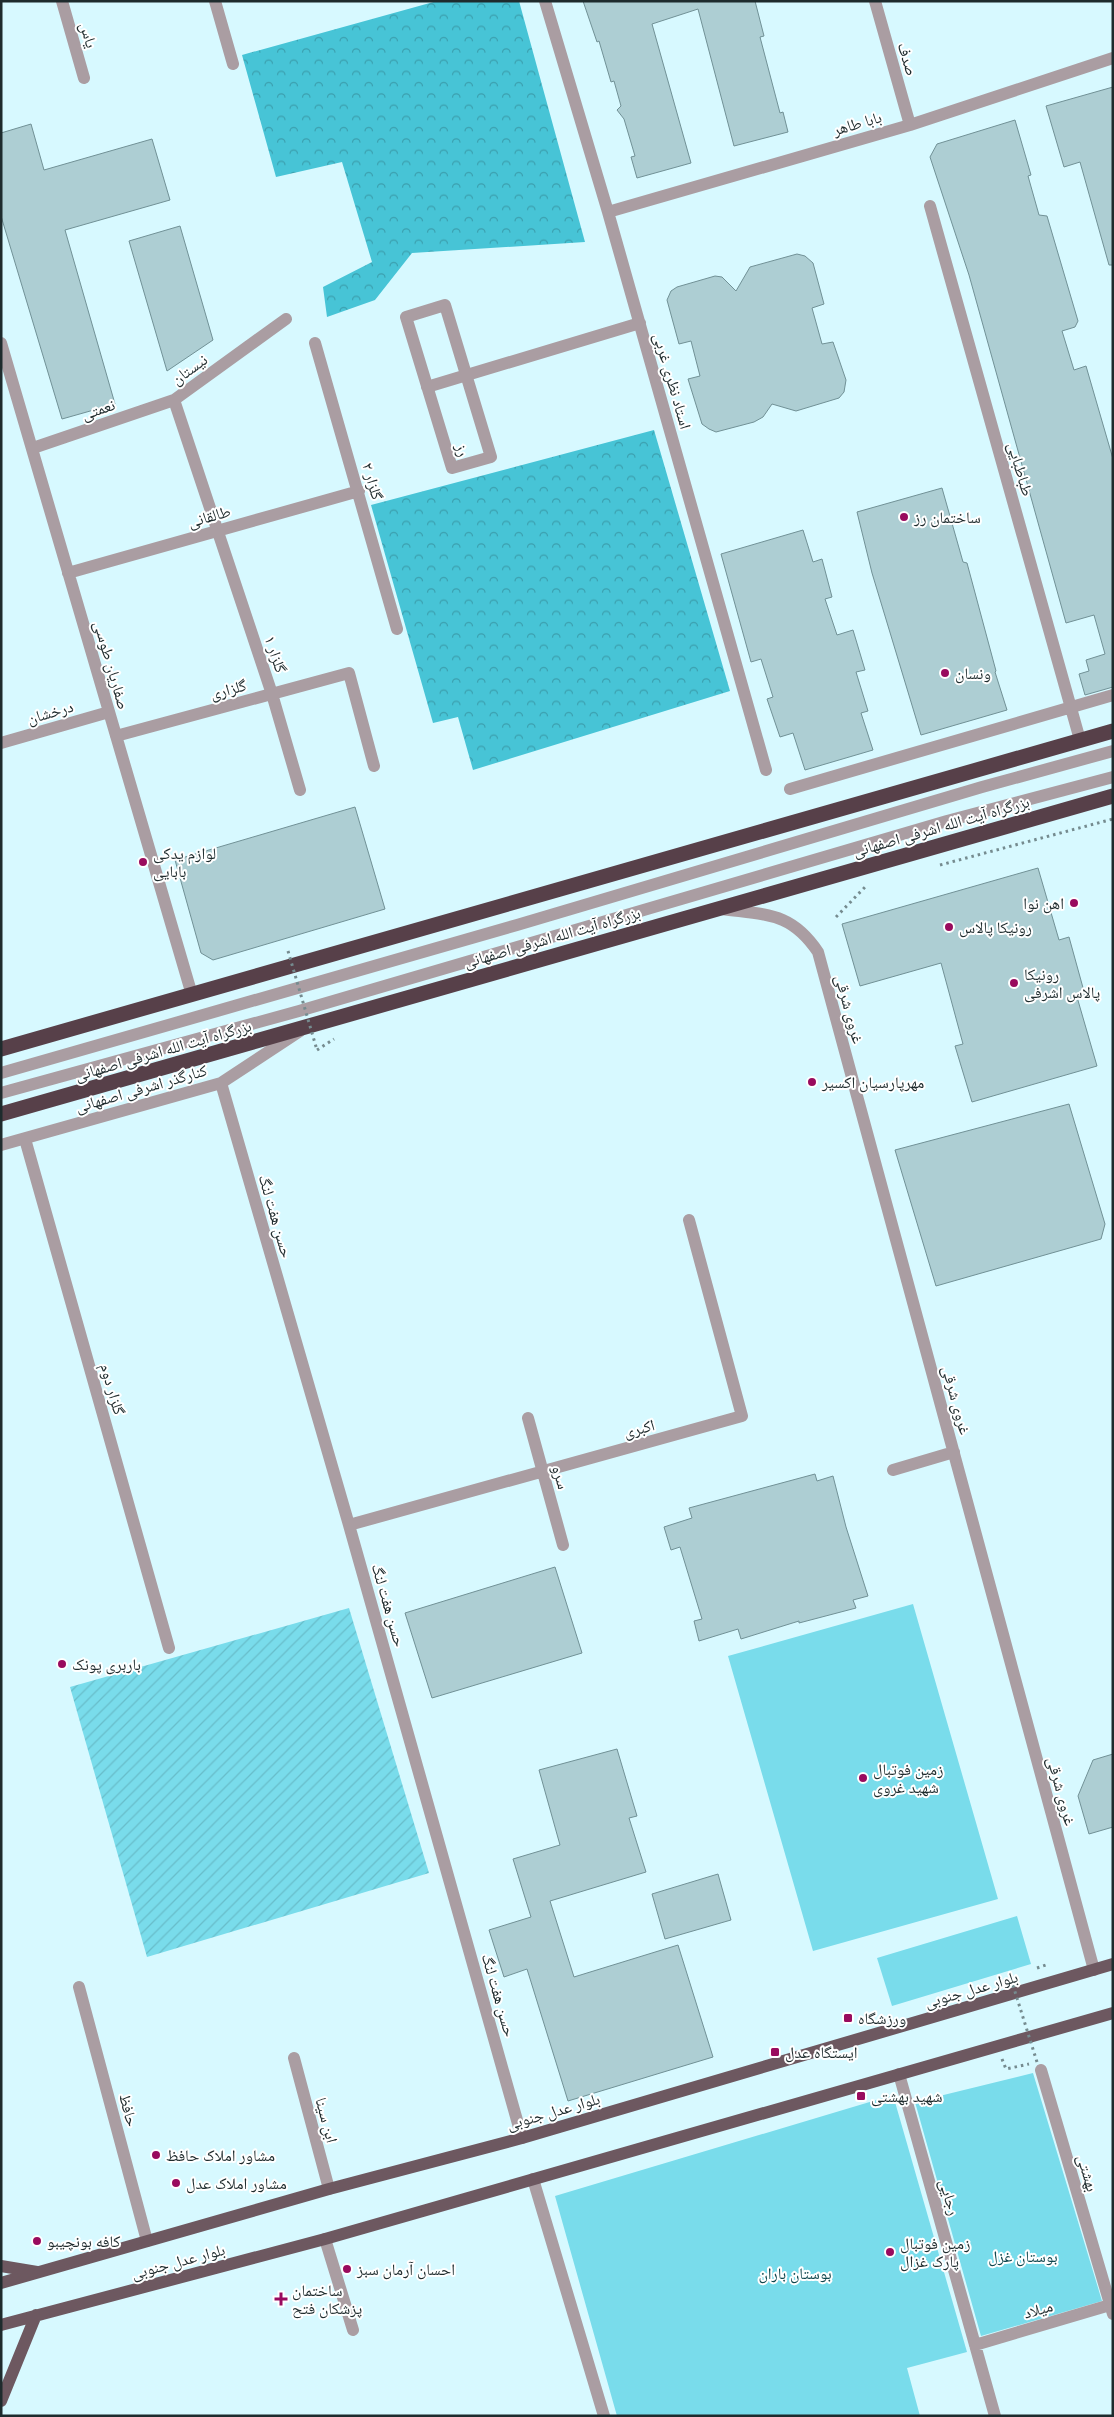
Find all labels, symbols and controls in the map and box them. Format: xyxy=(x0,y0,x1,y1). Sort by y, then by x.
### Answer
street label: یاس xyxy=(75,20,102,50)
street label: صدف xyxy=(894,40,922,78)
street label: بابا طاهر xyxy=(829,107,884,140)
street label: استاد نظری غربی xyxy=(649,331,696,432)
street label: نیستان xyxy=(167,349,212,390)
street label: نعمتی xyxy=(78,394,118,425)
street label: رز xyxy=(451,440,474,459)
street label: طباطبایی xyxy=(1003,440,1038,498)
street label: گلزار ۲ xyxy=(358,460,388,502)
street label: طالقانی xyxy=(185,500,233,533)
place label: ساختمان رز xyxy=(913,507,981,528)
marker: ساختمان رز xyxy=(898,511,910,523)
street label: صفاریان طوسی xyxy=(89,618,134,712)
street label: گلزار ۱ xyxy=(260,633,292,676)
place label: ونسان xyxy=(955,663,991,684)
marker: ونسان xyxy=(939,667,951,679)
street label: گلزاری xyxy=(208,674,249,704)
street label: درخشان xyxy=(25,696,76,729)
street label: بزرگراه آیت الله اشرفی اصفهانی xyxy=(850,791,1032,862)
place label: لوازم یدکی بابایی xyxy=(153,843,216,882)
marker: لوازم یدکی بابایی xyxy=(137,856,149,868)
place label: اهن نوا xyxy=(1023,893,1064,914)
marker: اهن نوا xyxy=(1068,897,1080,909)
street label: بزرگراه آیت الله اشرفی اصفهانی xyxy=(461,902,643,973)
place label: رونیکا پالاس xyxy=(959,917,1032,938)
marker: رونیکا پالاس xyxy=(943,921,955,933)
place label: رونیکا پالاس اشرفی xyxy=(1024,964,1101,1003)
street label: غروی شرقی xyxy=(830,972,869,1046)
marker: رونیکا پالاس اشرفی xyxy=(1008,977,1020,989)
street label: بزرگراه آیت الله اشرفی اصفهانی xyxy=(72,1015,254,1086)
street label: کنارگذر اشرفی اصفهانی xyxy=(73,1060,210,1117)
place label: مهرپارسیان اکسیر xyxy=(821,1072,924,1093)
marker: مهرپارسیان اکسیر xyxy=(806,1076,818,1088)
street label: حسن هفت لنگ xyxy=(254,1172,297,1260)
street label: گلزار دوم xyxy=(95,1361,130,1418)
street label: غروی شرقی xyxy=(937,1363,976,1437)
street label: اکبری xyxy=(621,1414,657,1443)
street label: سرو xyxy=(548,1462,574,1492)
street label: حسن هفت لنگ xyxy=(367,1561,410,1649)
place label: باربری پونک xyxy=(72,1654,141,1675)
marker: باربری پونک xyxy=(56,1658,68,1670)
street label: غروی شرقی xyxy=(1042,1754,1081,1828)
place label: زمین فوتبال شهید غروی xyxy=(873,1759,943,1798)
marker: زمین فوتبال شهید غروی xyxy=(857,1772,869,1784)
street label: حسن هفت لنگ xyxy=(477,1951,520,2039)
street label: بلوار عدل جنوبی xyxy=(922,1966,1020,2013)
place label: ورزشگاه xyxy=(858,2008,906,2028)
marker: ورزشگاه xyxy=(842,2012,854,2024)
place label: ایستگاه عدل xyxy=(785,2042,858,2063)
marker: ایستگاه عدل xyxy=(769,2046,781,2058)
place label: شهید بهشتی xyxy=(871,2086,943,2107)
street label: بلوار عدل جنوبی xyxy=(504,2088,602,2135)
marker: شهید بهشتی xyxy=(855,2090,867,2102)
street label: حافظ xyxy=(115,2091,143,2129)
street label: ابن سینا xyxy=(310,2095,343,2145)
place label: مشاور املاک حافظ xyxy=(166,2145,275,2165)
marker: مشاور املاک حافظ xyxy=(150,2149,162,2161)
street label: بهشتی xyxy=(1072,2152,1103,2194)
place label: مشاور املاک عدل xyxy=(186,2173,287,2194)
marker: مشاور املاک عدل xyxy=(170,2177,182,2189)
street label: رجایی xyxy=(934,2177,965,2218)
place label: کافه بونچیبو xyxy=(47,2231,121,2251)
place label: زمین فوتبال پارک غزال xyxy=(900,2233,970,2272)
marker: کافه بونچیبو xyxy=(31,2235,43,2247)
street label: بلوار عدل جنوبی xyxy=(129,2239,227,2284)
marker: زمین فوتبال پارک غزال xyxy=(884,2246,896,2258)
park label: بوستان غزل xyxy=(988,2246,1058,2267)
place label: احسان آرمان سبز xyxy=(356,2259,455,2280)
marker: احسان آرمان سبز xyxy=(341,2263,353,2275)
park label: بوستان باران xyxy=(758,2263,832,2284)
place label: ساختمان پزشکان فتح xyxy=(292,2280,362,2319)
marker: ساختمان پزشکان فتح xyxy=(274,2292,288,2306)
street label: میلاد xyxy=(1021,2295,1055,2323)

